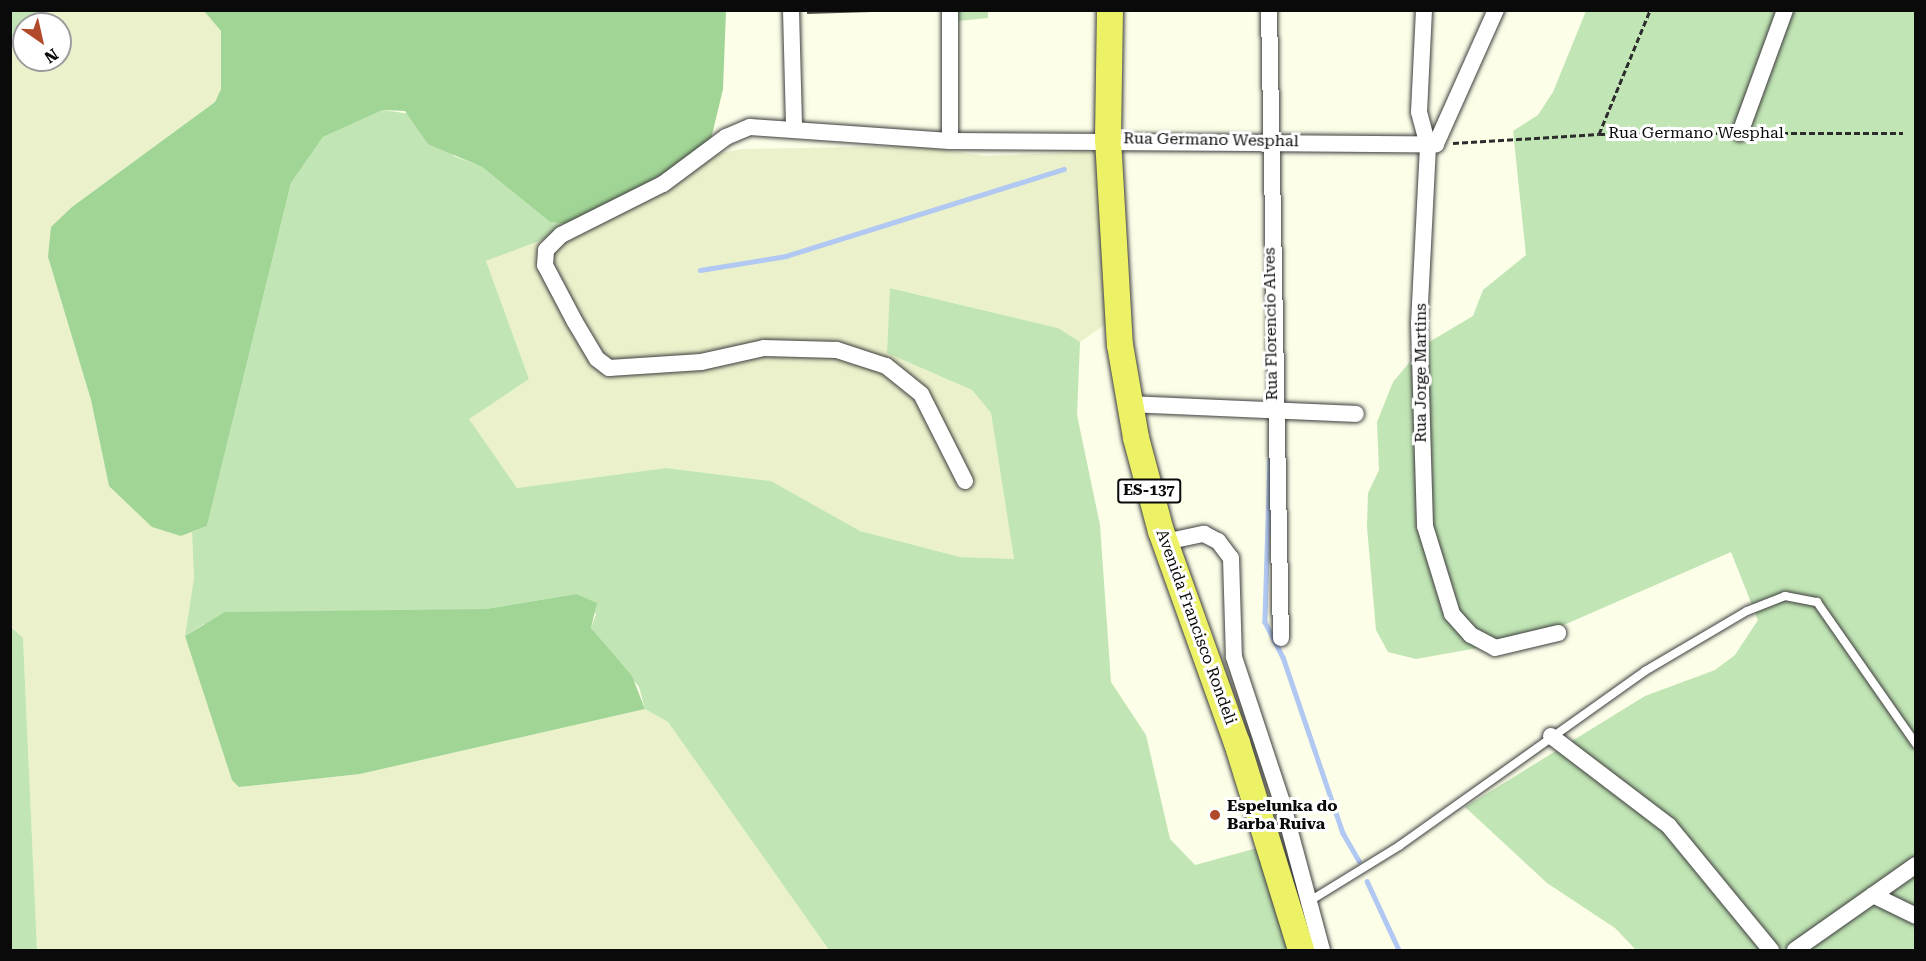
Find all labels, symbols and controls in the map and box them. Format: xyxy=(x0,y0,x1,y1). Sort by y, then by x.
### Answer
north arrow xyxy=(12,12,72,72)
text: N xyxy=(41,44,62,67)
street label: Rua Germano Wesphal xyxy=(1608,123,1784,143)
street label: Rua Germano Wesphal xyxy=(1123,129,1299,151)
street label: Rua Florencio Alves xyxy=(1260,247,1282,401)
street label: Rua Jorge Martins xyxy=(1411,303,1431,443)
road number: ES-137 xyxy=(1116,479,1182,503)
street label: Avenida Francisco Rondeli xyxy=(1152,527,1240,727)
place label: Espelunka do Barba Ruiva xyxy=(1227,796,1338,834)
marker: Espelunka do Barba Ruiva xyxy=(1208,808,1222,822)

